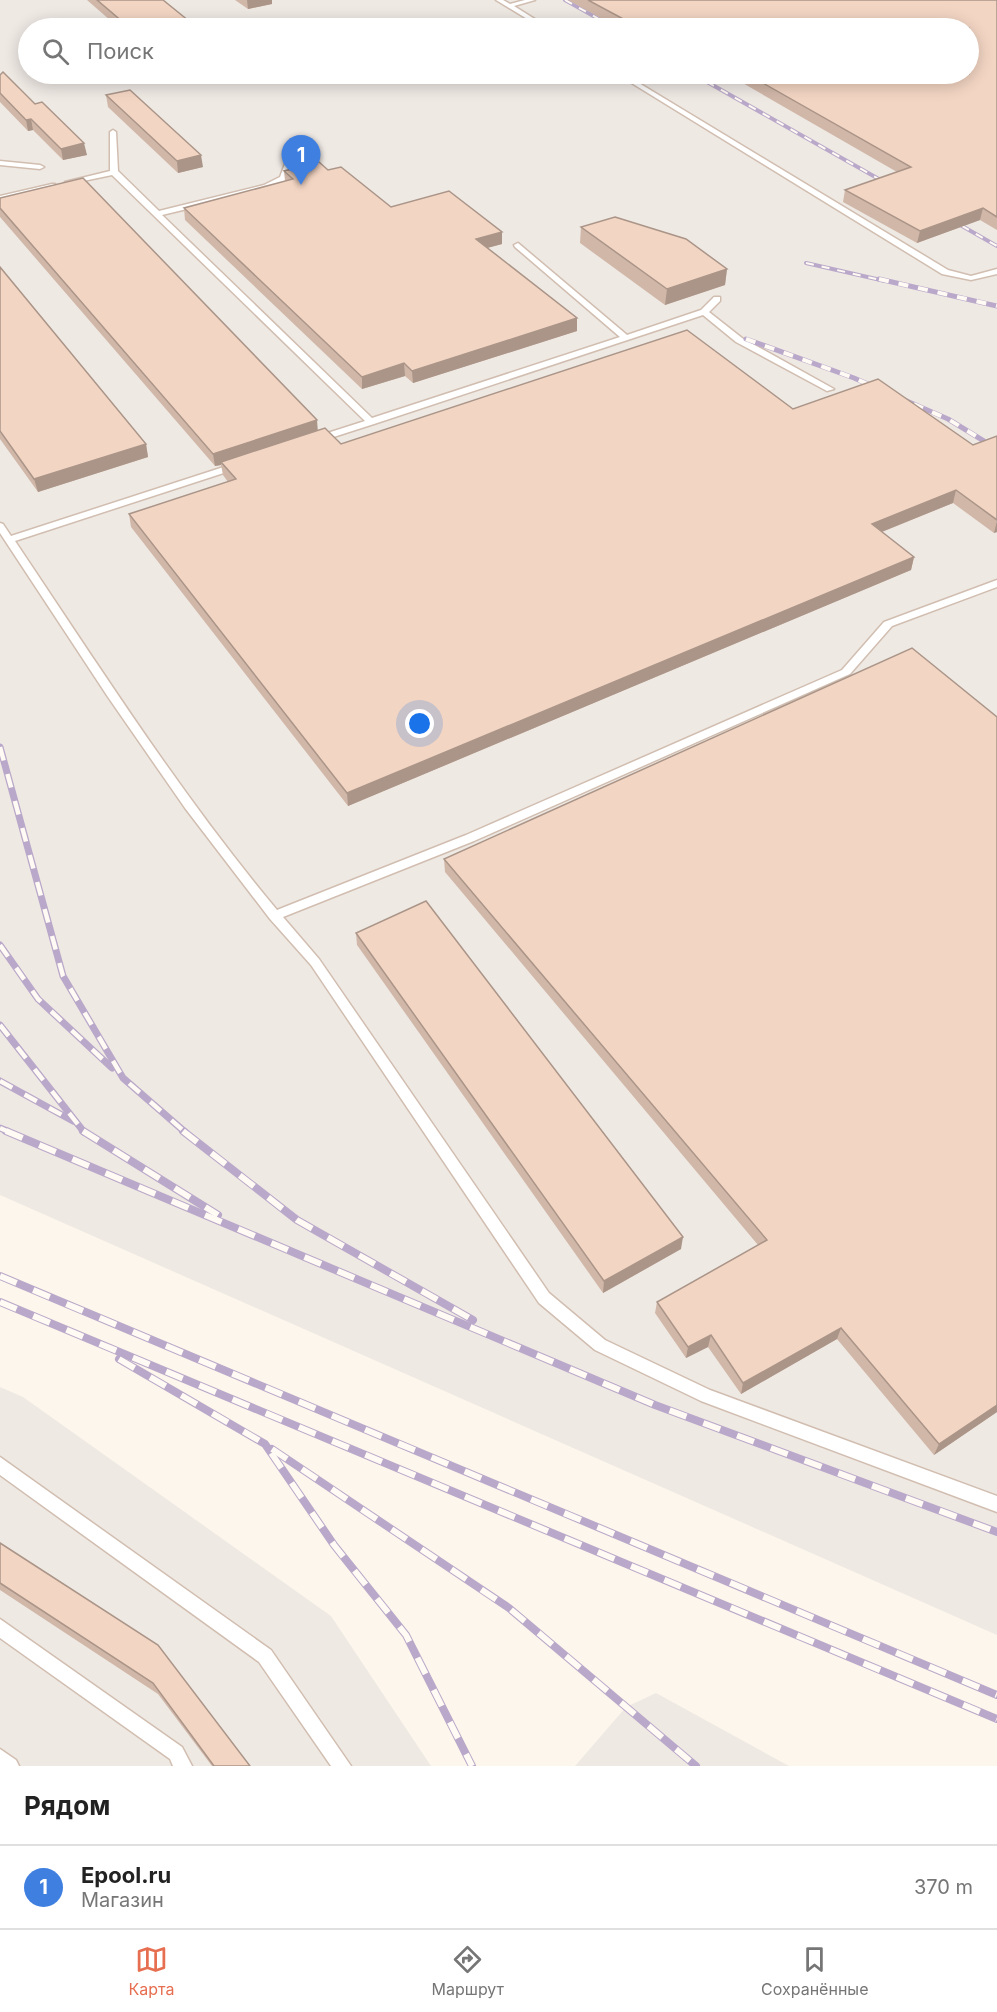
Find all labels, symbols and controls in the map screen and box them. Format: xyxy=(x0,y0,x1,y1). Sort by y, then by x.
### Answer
search box xyxy=(18,18,979,84)
icon: search xyxy=(39,35,72,68)
text: Поиск xyxy=(87,38,154,64)
pin: 1 xyxy=(282,136,320,185)
your location xyxy=(405,709,434,738)
text: Рядом xyxy=(24,1790,110,1821)
text: Epool.ru xyxy=(81,1862,171,1888)
text: 1 xyxy=(39,1875,48,1899)
text: 370 m xyxy=(914,1875,973,1899)
text: Магазин xyxy=(81,1888,164,1912)
tab: Карта xyxy=(129,1943,174,1999)
tab: Маршрут xyxy=(431,1943,504,1999)
tab: Сохранённые xyxy=(761,1943,868,1999)

